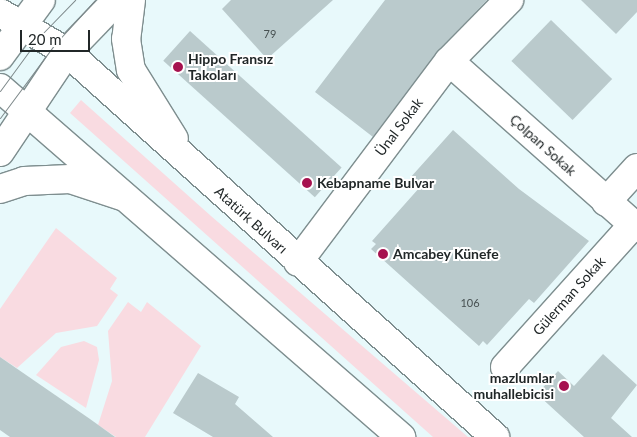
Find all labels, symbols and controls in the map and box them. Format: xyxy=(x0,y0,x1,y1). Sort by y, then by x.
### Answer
scale bar xyxy=(22,20,92,52)
house number: 79 xyxy=(264,27,276,41)
text: 20 m xyxy=(28,30,62,48)
place label: Hippo Fransız Takoları xyxy=(188,51,273,84)
marker: Hippo Fransız Takoları xyxy=(172,61,184,73)
street label: Ünal Sokak xyxy=(372,95,426,159)
street label: Çolpan Sokak xyxy=(506,111,580,179)
place label: Kebapname Bulvar xyxy=(317,175,434,191)
marker: Kebapname Bulvar xyxy=(301,177,313,189)
street label: Atatürk Bulvarı xyxy=(211,183,291,257)
place label: Amcabey Künefe xyxy=(393,246,499,262)
marker: Amcabey Künefe xyxy=(377,248,389,260)
street label: Gülerman Sokak xyxy=(529,253,609,339)
house number: 106 xyxy=(460,296,480,310)
place label: mazlumlar muhallebicisi xyxy=(473,370,554,402)
marker: mazlumlar muhallebicisi xyxy=(558,380,570,392)

